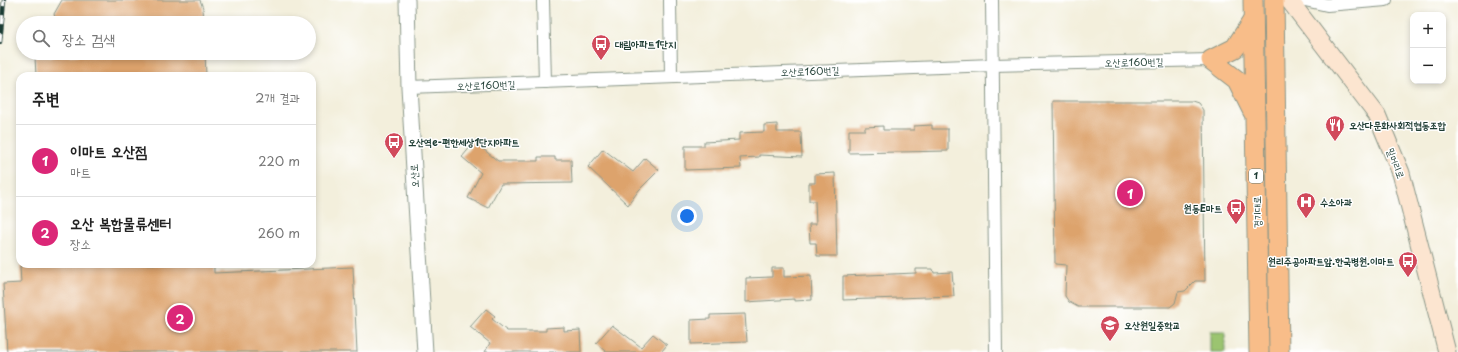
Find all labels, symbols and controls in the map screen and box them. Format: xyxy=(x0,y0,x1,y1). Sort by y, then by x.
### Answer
map controls xyxy=(1410,12,1446,84)
button: + xyxy=(1410,12,1446,48)
search box xyxy=(16,16,316,60)
icon: search xyxy=(30,27,52,49)
text: 장소 검색 xyxy=(62,27,115,50)
bus stop icon: 대림아파트1단지 xyxy=(590,33,612,61)
place label: 대림아파트1단지 xyxy=(615,36,676,51)
button: − xyxy=(1410,48,1446,84)
street label: 오산로160번길 xyxy=(1104,53,1164,70)
street label: 오산로160번길 xyxy=(780,62,840,79)
street label: 오산로160번길 xyxy=(456,76,516,93)
text: 주변 xyxy=(32,85,59,111)
text: 2개 결과 xyxy=(255,88,300,107)
restaurant icon: 오산다문화사회적협동조합 xyxy=(1324,114,1346,142)
place label: 오산다문화사회적협동조합 xyxy=(1349,117,1447,132)
bus stop icon: 오산역e-편한세상1단지아파트 xyxy=(383,131,405,159)
place label: 오산역e-편한세상1단지아파트 xyxy=(408,134,519,149)
text: 이마트 오산점 xyxy=(70,139,147,162)
street label: 밀머리로 xyxy=(1384,145,1409,181)
text: 1 xyxy=(42,151,48,170)
text: 220 m xyxy=(258,151,300,170)
text: 마트 xyxy=(70,162,91,181)
street label: 오산로 xyxy=(405,164,422,188)
road number: 1 xyxy=(1249,169,1263,183)
pin: 1 xyxy=(1117,178,1143,208)
hospital icon: 수소아과 xyxy=(1295,191,1317,219)
place label: 수소아과 xyxy=(1320,194,1352,209)
street label: 경기대로 xyxy=(1249,196,1264,228)
bus stop icon: 원동E마트 xyxy=(1225,197,1247,225)
place label: 원동E마트 xyxy=(1184,200,1222,215)
your location xyxy=(677,206,697,226)
text: 오산 복합물류센터 xyxy=(70,211,171,234)
text: 2 xyxy=(40,223,50,242)
text: 260 m xyxy=(258,223,300,242)
text: 장소 xyxy=(70,234,91,253)
bus stop icon: 원리주공아파트앞.한국병원.이마트 xyxy=(1397,250,1419,278)
place label: 원리주공아파트앞.한국병원.이마트 xyxy=(1268,253,1394,268)
pin: 2 xyxy=(167,303,193,333)
school or university icon: 오산원일중학교 xyxy=(1099,314,1121,342)
place label: 오산원일중학교 xyxy=(1124,317,1180,332)

